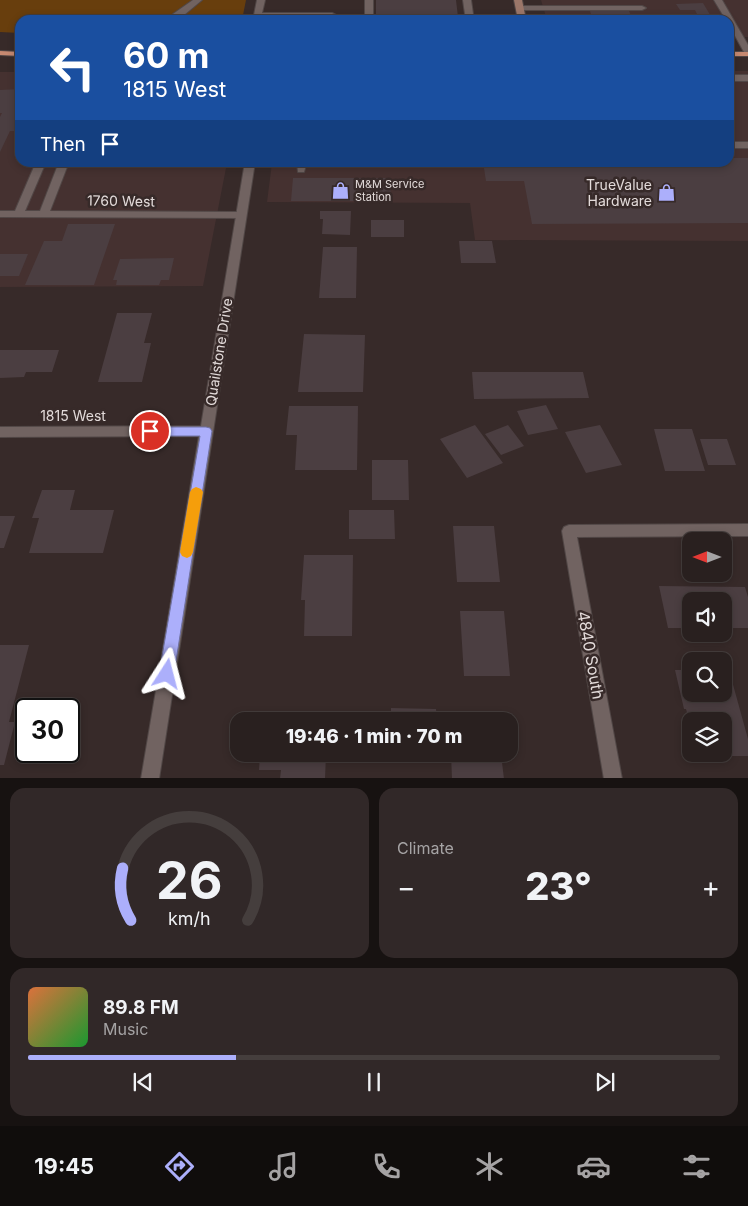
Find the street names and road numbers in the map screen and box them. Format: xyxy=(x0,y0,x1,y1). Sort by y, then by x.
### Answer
street label: 1760 West xyxy=(87,191,156,210)
street label: Quailstone Drive xyxy=(202,297,235,407)
street label: 1815 West xyxy=(40,407,106,424)
street label: 4840 South xyxy=(573,609,609,701)

